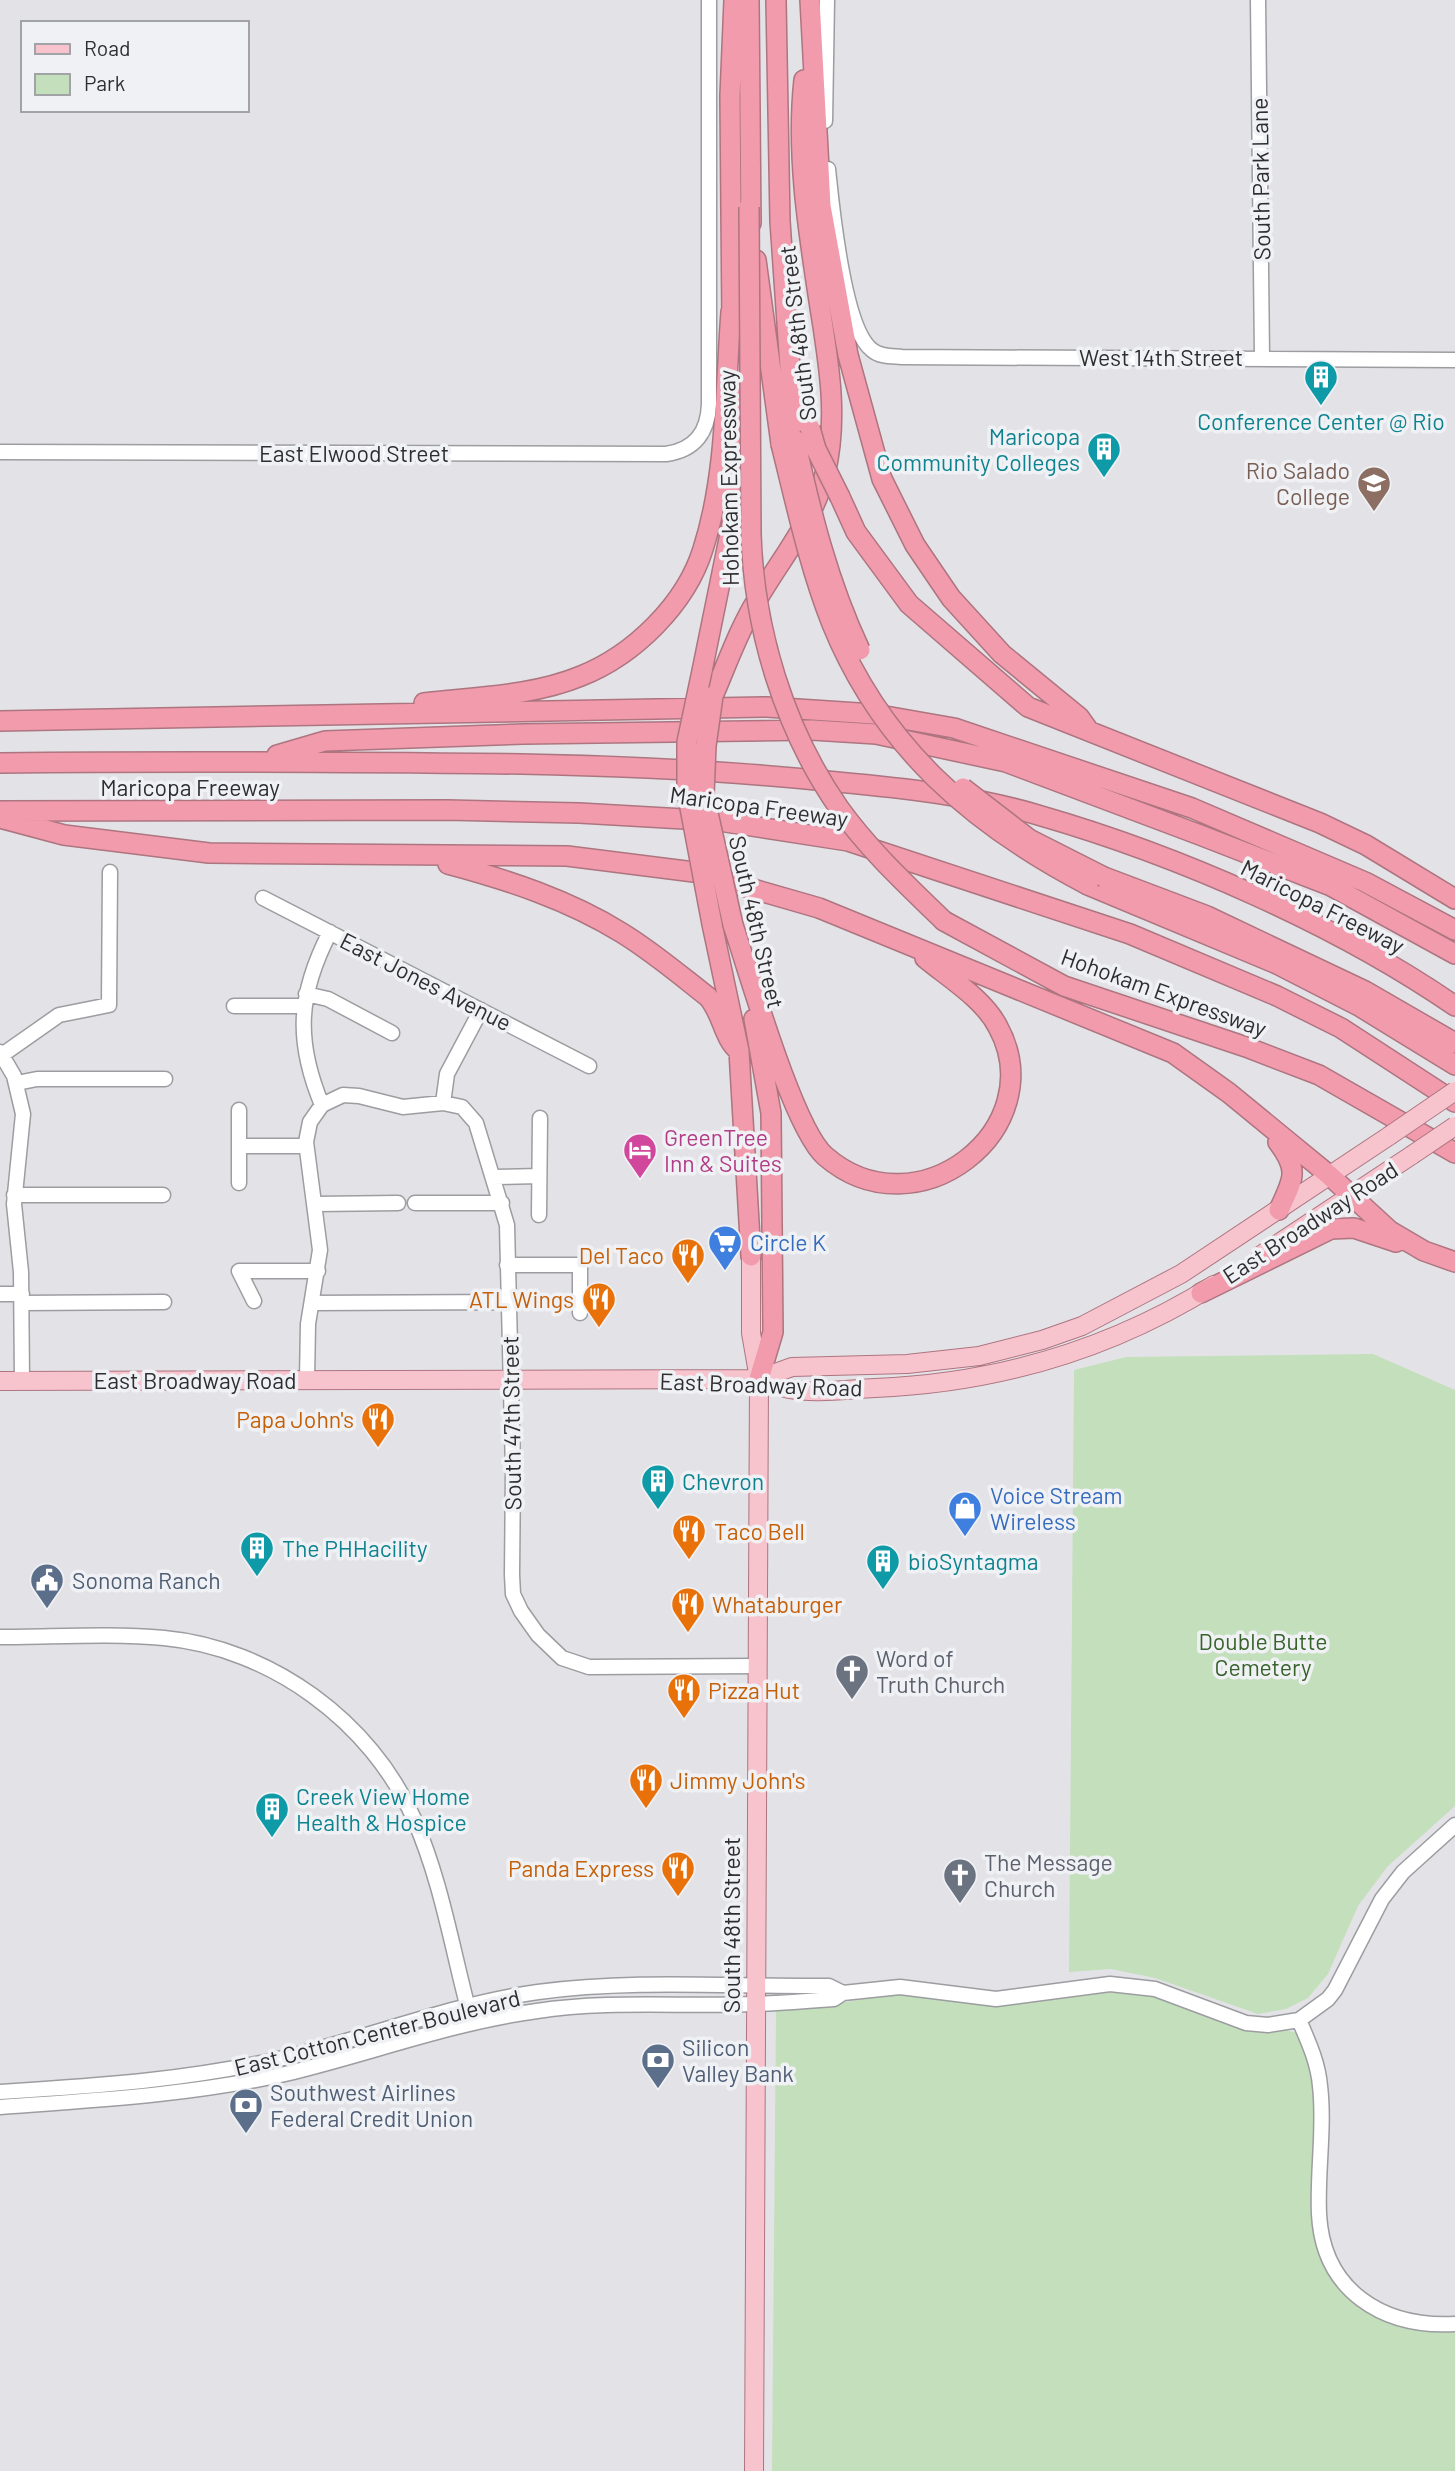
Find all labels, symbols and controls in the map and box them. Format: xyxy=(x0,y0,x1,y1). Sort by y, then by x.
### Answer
legend xyxy=(21,21,248,112)
text: Road xyxy=(84,35,130,60)
text: Park xyxy=(84,70,125,95)
street label: South Park Lane xyxy=(1245,97,1275,261)
street label: South 48th Street xyxy=(772,244,822,422)
street label: West 14th Street xyxy=(1079,343,1243,371)
building icon: Conference Center @ Rio xyxy=(1302,358,1340,407)
street label: Hohokam Expressway xyxy=(712,369,744,587)
place label: Conference Center @ Rio xyxy=(1197,407,1445,435)
place label: Maricopa Community Colleges xyxy=(877,422,1080,476)
building icon: Maricopa Community Colleges xyxy=(1085,430,1123,479)
street label: East Elwood Street xyxy=(259,439,449,467)
place label: Rio Salado College xyxy=(1246,456,1350,510)
school or university icon: Rio Salado College xyxy=(1355,464,1393,513)
street label: Maricopa Freeway xyxy=(100,773,280,801)
street label: Maricopa Freeway xyxy=(668,780,850,832)
street label: South 48th Street xyxy=(724,833,790,1011)
street label: Maricopa Freeway xyxy=(1237,853,1410,959)
street label: East Jones Avenue xyxy=(336,926,516,1036)
street label: Hohokam Expressway xyxy=(1057,942,1271,1042)
place label: GreenTree Inn & Suites xyxy=(664,1123,782,1177)
hotel icon: GreenTree Inn & Suites xyxy=(621,1131,659,1180)
street label: East Broadway Road xyxy=(1217,1155,1403,1289)
supermarket icon: Circle K xyxy=(706,1223,744,1272)
place label: Circle K xyxy=(750,1228,826,1256)
restaurant icon: Del Taco xyxy=(669,1236,707,1285)
place label: Del Taco xyxy=(579,1241,664,1269)
restaurant icon: ATL Wings xyxy=(580,1280,618,1329)
place label: ATL Wings xyxy=(469,1285,574,1313)
street label: South 47th Street xyxy=(495,1335,527,1511)
street label: East Broadway Road xyxy=(93,1366,297,1394)
street label: East Broadway Road xyxy=(659,1366,863,1402)
restaurant icon: Papa John's xyxy=(359,1400,397,1449)
place label: Papa John's xyxy=(236,1405,354,1433)
building icon: Chevron xyxy=(639,1462,677,1511)
place label: Chevron xyxy=(682,1467,764,1495)
place label: Voice Stream Wireless xyxy=(990,1481,1123,1535)
shop icon: Voice Stream Wireless xyxy=(946,1489,984,1538)
restaurant icon: Taco Bell xyxy=(670,1512,708,1561)
place label: Taco Bell xyxy=(714,1517,805,1545)
building icon: The PHHacility xyxy=(238,1529,276,1578)
place label: The PHHacility xyxy=(282,1534,428,1562)
building icon: bioSyntagma xyxy=(864,1542,902,1591)
place label: bioSyntagma xyxy=(908,1547,1039,1575)
public building icon: Sonoma Ranch xyxy=(28,1561,66,1610)
place label: Sonoma Ranch xyxy=(72,1566,221,1594)
restaurant icon: Whataburger xyxy=(669,1585,707,1634)
place label: Whataburger xyxy=(712,1590,843,1618)
park label: Double Butte Cemetery xyxy=(1199,1627,1327,1681)
place label: Word of Truth Church xyxy=(876,1644,1005,1698)
church icon: Word of Truth Church xyxy=(833,1652,871,1701)
restaurant icon: Pizza Hut xyxy=(665,1671,703,1720)
place label: Pizza Hut xyxy=(708,1676,800,1704)
restaurant icon: Jimmy John's xyxy=(627,1761,665,1810)
place label: Jimmy John's xyxy=(670,1766,806,1794)
place label: Creek View Home Health & Hospice xyxy=(296,1782,470,1836)
building icon: Creek View Home Health & Hospice xyxy=(253,1790,291,1839)
street label: South 48th Street xyxy=(717,1837,745,2013)
place label: The Message Church xyxy=(984,1848,1113,1902)
restaurant icon: Panda Express xyxy=(659,1849,697,1898)
place label: Panda Express xyxy=(508,1854,654,1882)
church icon: The Message Church xyxy=(941,1856,979,1905)
street label: East Cotton Center Boulevard xyxy=(231,1983,523,2081)
place label: Silicon Valley Bank xyxy=(682,2033,794,2087)
bank icon: Silicon Valley Bank xyxy=(639,2041,677,2090)
place label: Southwest Airlines Federal Credit Union xyxy=(270,2078,473,2132)
bank icon: Southwest Airlines Federal Credit Union xyxy=(227,2086,265,2135)

